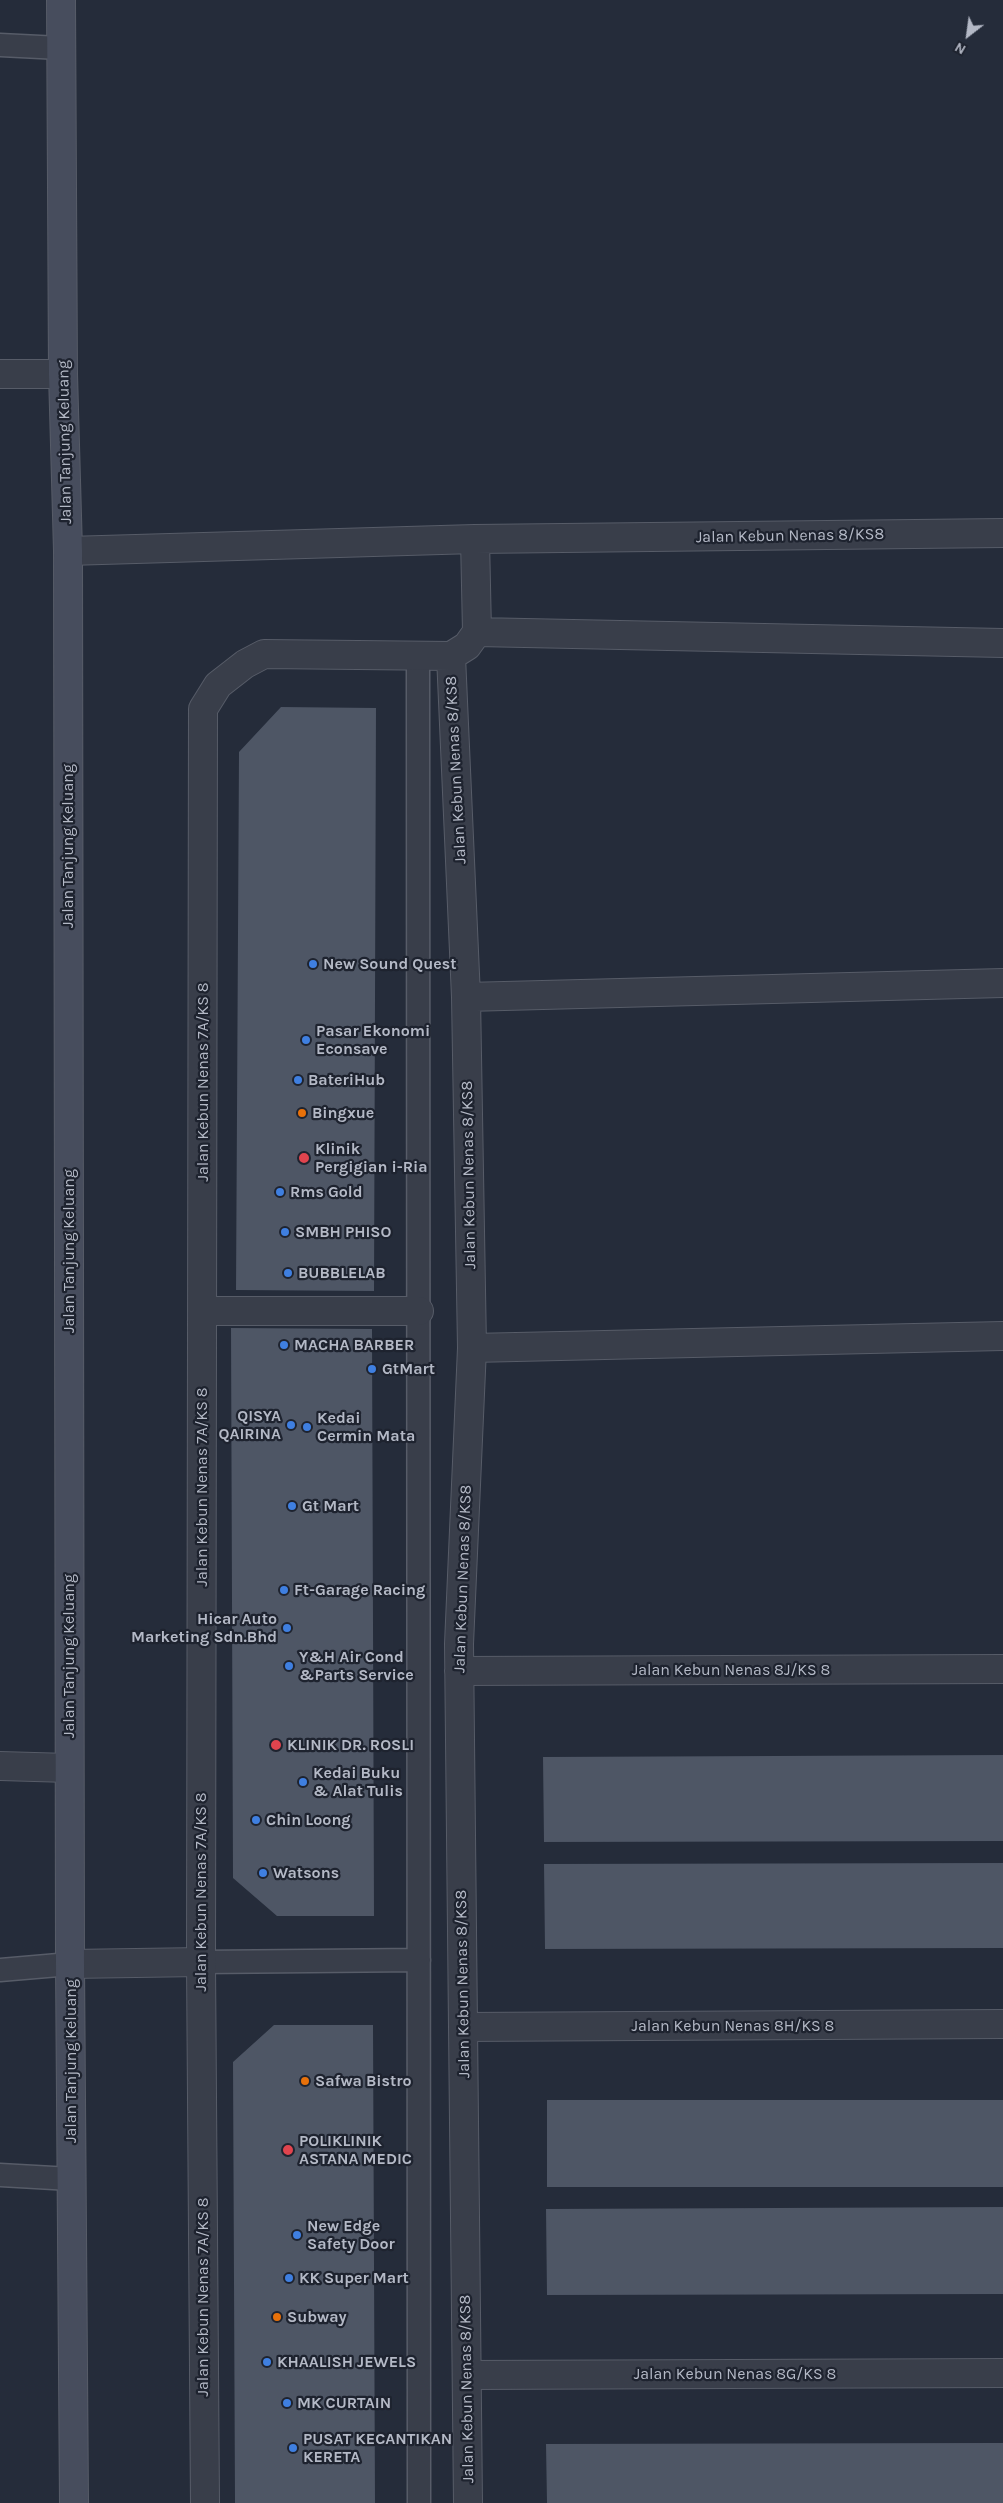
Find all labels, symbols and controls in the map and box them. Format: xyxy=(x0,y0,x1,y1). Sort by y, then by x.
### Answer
north arrow xyxy=(943,10,993,60)
text: N xyxy=(952,39,969,58)
street label: Jalan Tanjung Keluang xyxy=(54,360,76,524)
street label: Jalan Kebun Nenas 8/KS8 xyxy=(696,525,884,547)
street label: Jalan Kebun Nenas 8/KS8 xyxy=(441,675,471,865)
street label: Jalan Tanjung Keluang xyxy=(58,764,78,928)
place label: New Sound Quest xyxy=(323,954,456,974)
marker: New Sound Quest xyxy=(307,958,319,970)
street label: Jalan Kebun Nenas 7A/KS 8 xyxy=(193,982,213,1182)
place label: Pasar Ekonomi Econsave xyxy=(316,1021,430,1059)
marker: Pasar Ekonomi Econsave xyxy=(300,1034,312,1046)
place label: BateriHub xyxy=(308,1070,385,1090)
marker: BateriHub xyxy=(292,1074,304,1086)
street label: Jalan Kebun Nenas 8/KS8 xyxy=(458,1081,480,1269)
place label: Bingxue xyxy=(312,1103,374,1123)
marker: Bingxue xyxy=(296,1107,308,1119)
place label: Klinik Pergigian i-Ria xyxy=(315,1139,428,1177)
marker: Klinik Pergigian i-Ria xyxy=(297,1151,311,1165)
street label: Jalan Tanjung Keluang xyxy=(59,1169,79,1333)
place label: Rms Gold xyxy=(290,1182,363,1202)
marker: Rms Gold xyxy=(274,1186,286,1198)
place label: SMBH PHISO xyxy=(295,1222,391,1242)
marker: SMBH PHISO xyxy=(279,1226,291,1238)
place label: BUBBLELAB xyxy=(298,1263,386,1283)
marker: BUBBLELAB xyxy=(282,1267,294,1279)
place label: MACHA BARBER xyxy=(294,1335,414,1355)
marker: MACHA BARBER xyxy=(278,1339,290,1351)
place label: GtMart xyxy=(382,1359,435,1379)
marker: GtMart xyxy=(366,1363,378,1375)
street label: Jalan Kebun Nenas 7A/KS 8 xyxy=(192,1387,212,1587)
place label: QISYA QAIRINA xyxy=(218,1406,281,1444)
place label: Kedai Cermin Mata xyxy=(317,1408,415,1446)
marker: QISYA QAIRINA xyxy=(285,1419,297,1431)
marker: Kedai Cermin Mata xyxy=(301,1421,313,1433)
street label: Jalan Kebun Nenas 8/KS8 xyxy=(450,1485,476,1673)
place label: Gt Mart xyxy=(302,1496,359,1516)
marker: Gt Mart xyxy=(286,1500,298,1512)
street label: Jalan Tanjung Keluang xyxy=(59,1574,79,1738)
place label: Ft-Garage Racing xyxy=(294,1580,425,1600)
marker: Ft-Garage Racing xyxy=(278,1584,290,1596)
place label: Hicar Auto Marketing Sdn.Bhd xyxy=(131,1609,277,1647)
marker: Hicar Auto Marketing Sdn.Bhd xyxy=(281,1622,293,1634)
place label: Y&H Air Cond &Parts Service xyxy=(299,1647,414,1685)
marker: Y&H Air Cond &Parts Service xyxy=(283,1660,295,1672)
street label: Jalan Kebun Nenas 8J/KS 8 xyxy=(632,1660,830,1680)
place label: KLINIK DR. ROSLI xyxy=(287,1735,414,1755)
marker: KLINIK DR. ROSLI xyxy=(269,1738,283,1752)
place label: Kedai Buku & Alat Tulis xyxy=(313,1763,403,1801)
marker: Kedai Buku & Alat Tulis xyxy=(297,1776,309,1788)
street label: Jalan Kebun Nenas 7A/KS 8 xyxy=(191,1792,211,1992)
place label: Chin Loong xyxy=(266,1810,351,1830)
marker: Chin Loong xyxy=(250,1814,262,1826)
place label: Watsons xyxy=(273,1863,339,1883)
marker: Watsons xyxy=(257,1867,269,1879)
street label: Jalan Kebun Nenas 8/KS8 xyxy=(452,1890,474,2078)
street label: Jalan Tanjung Keluang xyxy=(61,1979,81,2143)
street label: Jalan Kebun Nenas 8H/KS 8 xyxy=(632,2016,834,2036)
place label: Safwa Bistro xyxy=(315,2071,412,2091)
marker: Safwa Bistro xyxy=(299,2075,311,2087)
place label: POLIKLINIK ASTANA MEDIC xyxy=(299,2131,412,2169)
marker: POLIKLINIK ASTANA MEDIC xyxy=(281,2143,295,2157)
street label: Jalan Kebun Nenas 7A/KS 8 xyxy=(193,2197,213,2397)
place label: New Edge Safety Door xyxy=(307,2216,395,2254)
marker: New Edge Safety Door xyxy=(291,2229,303,2241)
place label: KK Super Mart xyxy=(299,2268,409,2288)
marker: KK Super Mart xyxy=(283,2272,295,2284)
street label: Jalan Kebun Nenas 8/KS8 xyxy=(456,2295,478,2483)
place label: Subway xyxy=(287,2307,347,2327)
marker: Subway xyxy=(271,2311,283,2323)
place label: KHAALISH JEWELS xyxy=(277,2352,416,2372)
marker: KHAALISH JEWELS xyxy=(261,2356,273,2368)
street label: Jalan Kebun Nenas 8G/KS 8 xyxy=(634,2364,836,2384)
place label: MK CURTAIN xyxy=(297,2393,391,2413)
marker: MK CURTAIN xyxy=(281,2397,293,2409)
place label: PUSAT KECANTIKAN KERETA xyxy=(303,2429,452,2467)
marker: PUSAT KECANTIKAN KERETA xyxy=(287,2442,299,2454)

